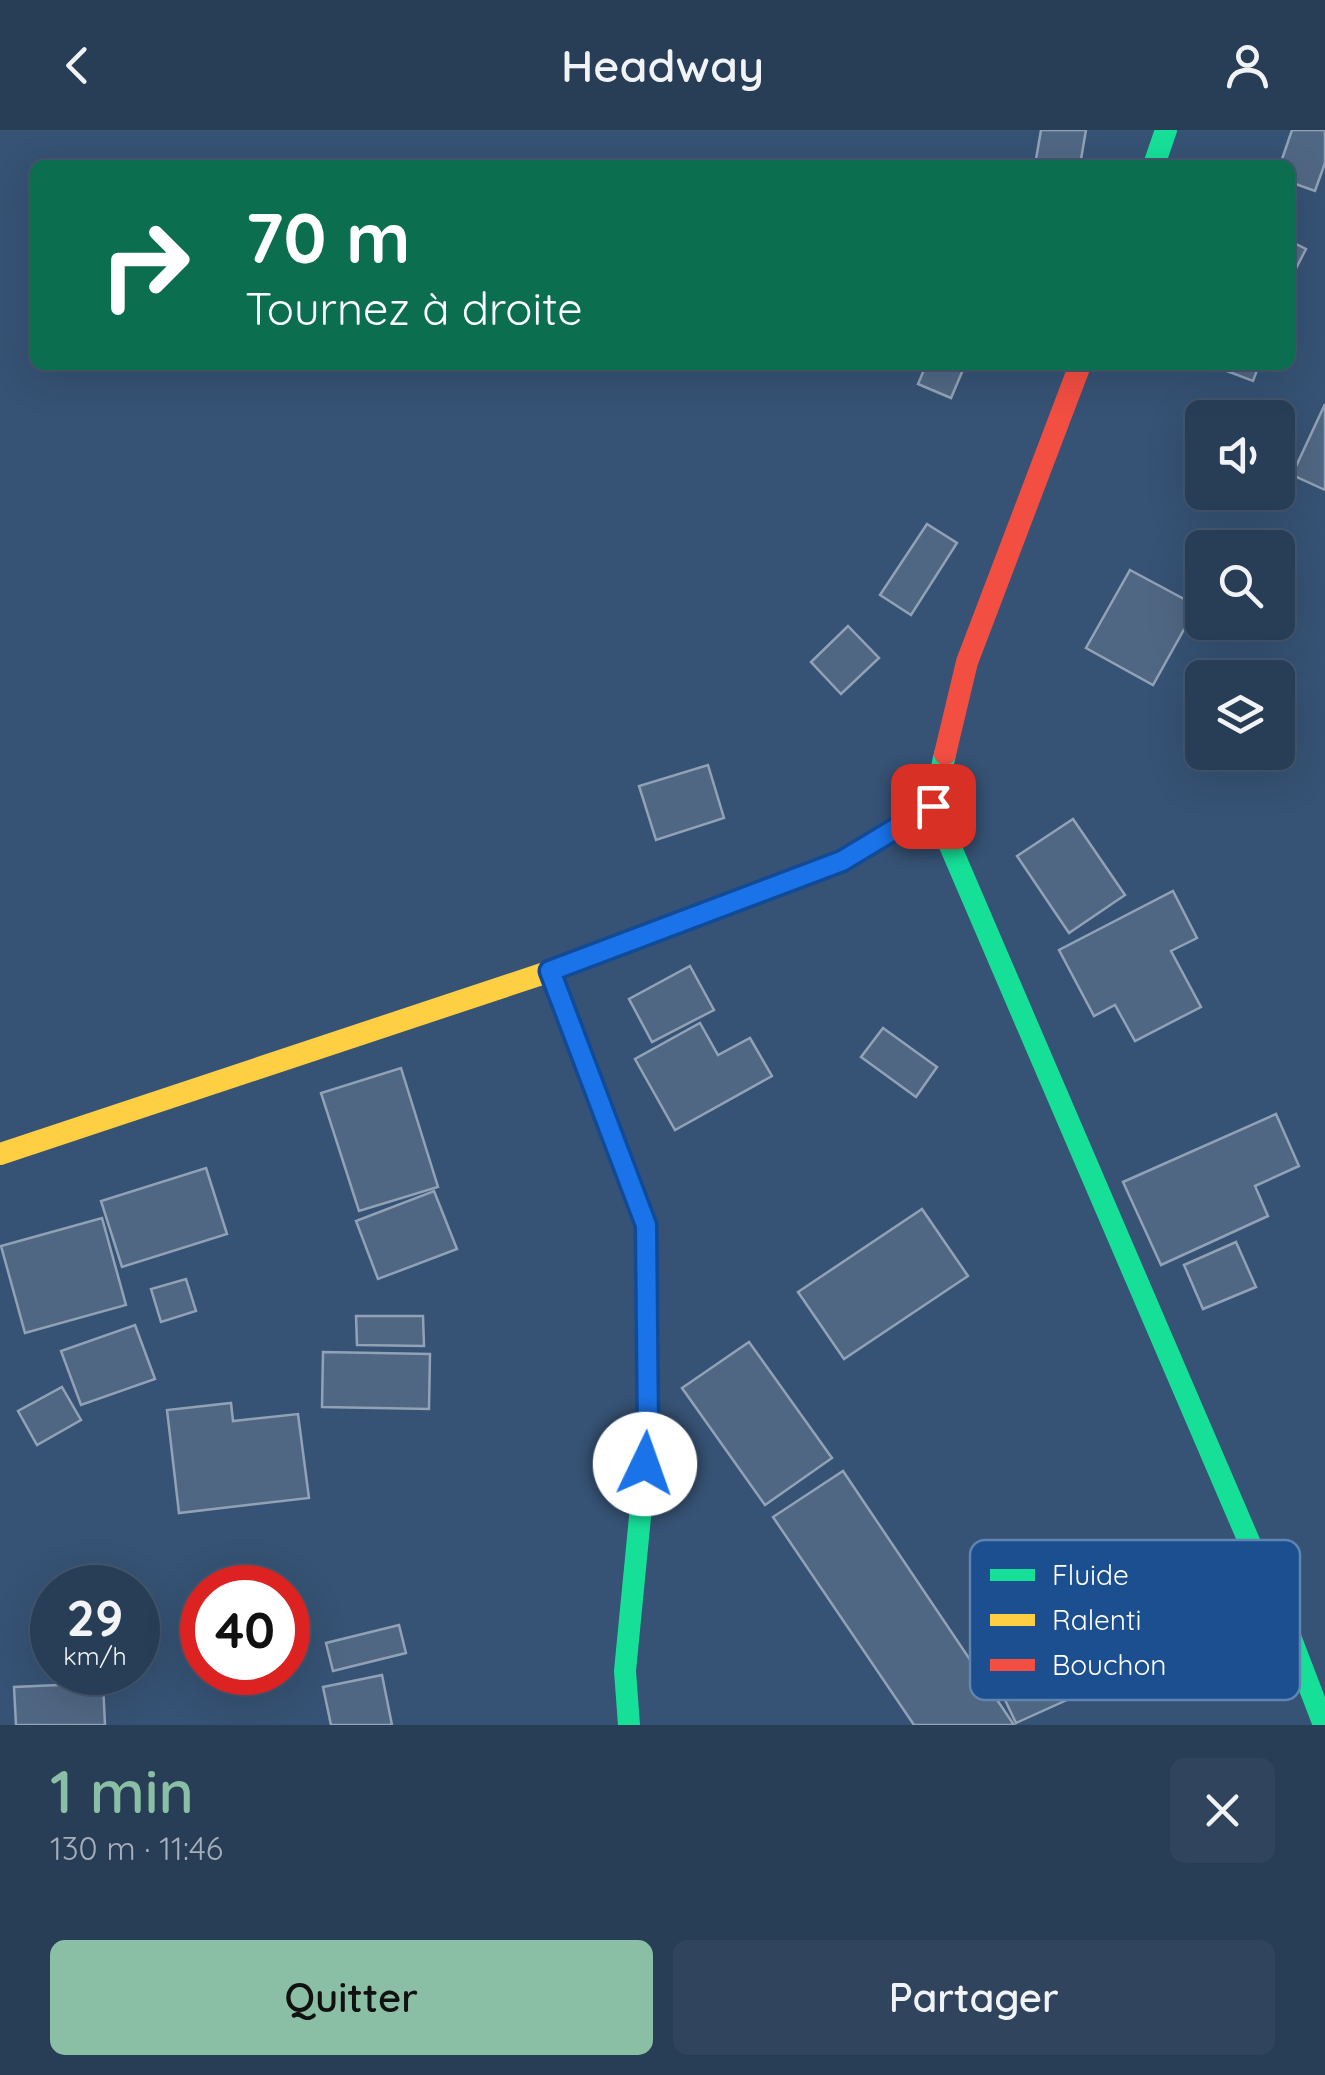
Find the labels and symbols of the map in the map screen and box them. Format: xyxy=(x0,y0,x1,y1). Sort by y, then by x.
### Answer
pin xyxy=(891,764,976,849)
position arrow xyxy=(593,1412,697,1516)
legend xyxy=(970,1540,1300,1700)
text: Fluide xyxy=(1052,1557,1129,1592)
speed limit sign: 40 xyxy=(180,1565,310,1695)
text: Ralenti xyxy=(1052,1602,1142,1637)
text: Bouchon xyxy=(1052,1647,1167,1682)

